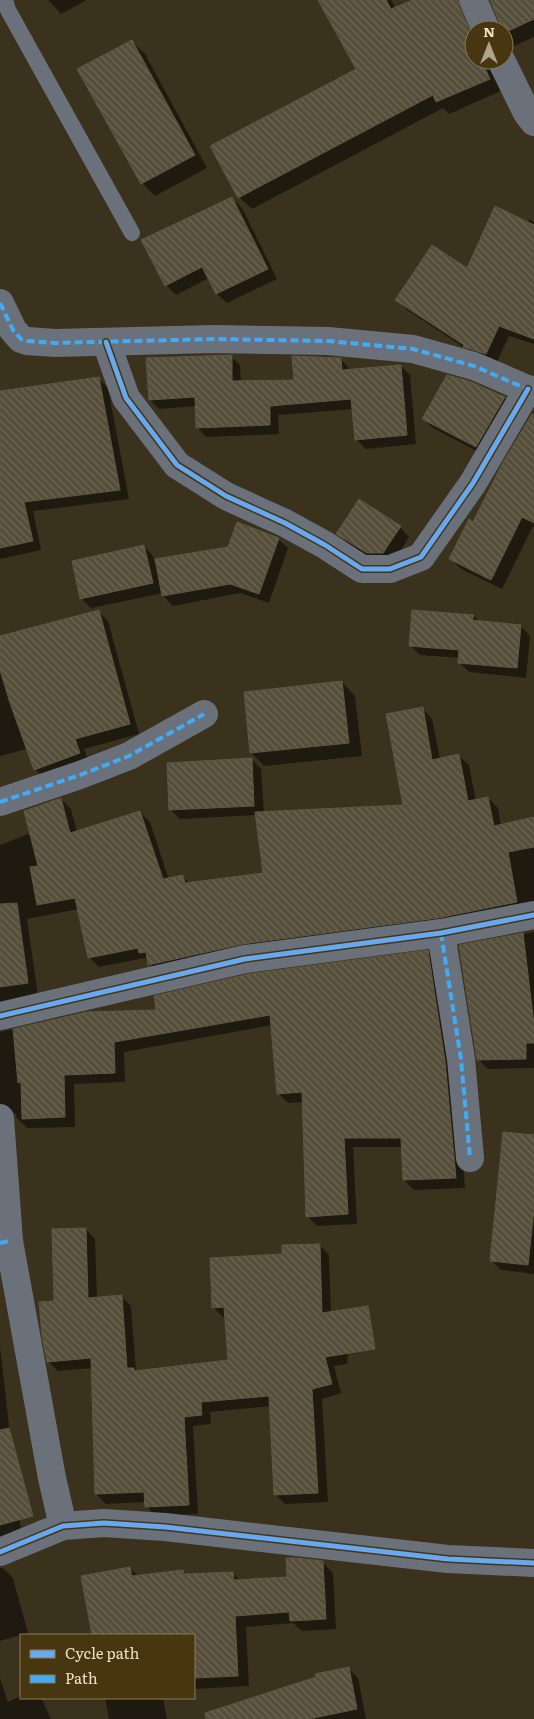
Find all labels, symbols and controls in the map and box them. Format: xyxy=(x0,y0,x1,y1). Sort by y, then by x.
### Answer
north arrow xyxy=(464,20,514,70)
text: N xyxy=(483,21,495,41)
legend xyxy=(20,1634,195,1699)
text: Cycle path xyxy=(65,1641,140,1664)
text: Path xyxy=(65,1666,98,1689)

